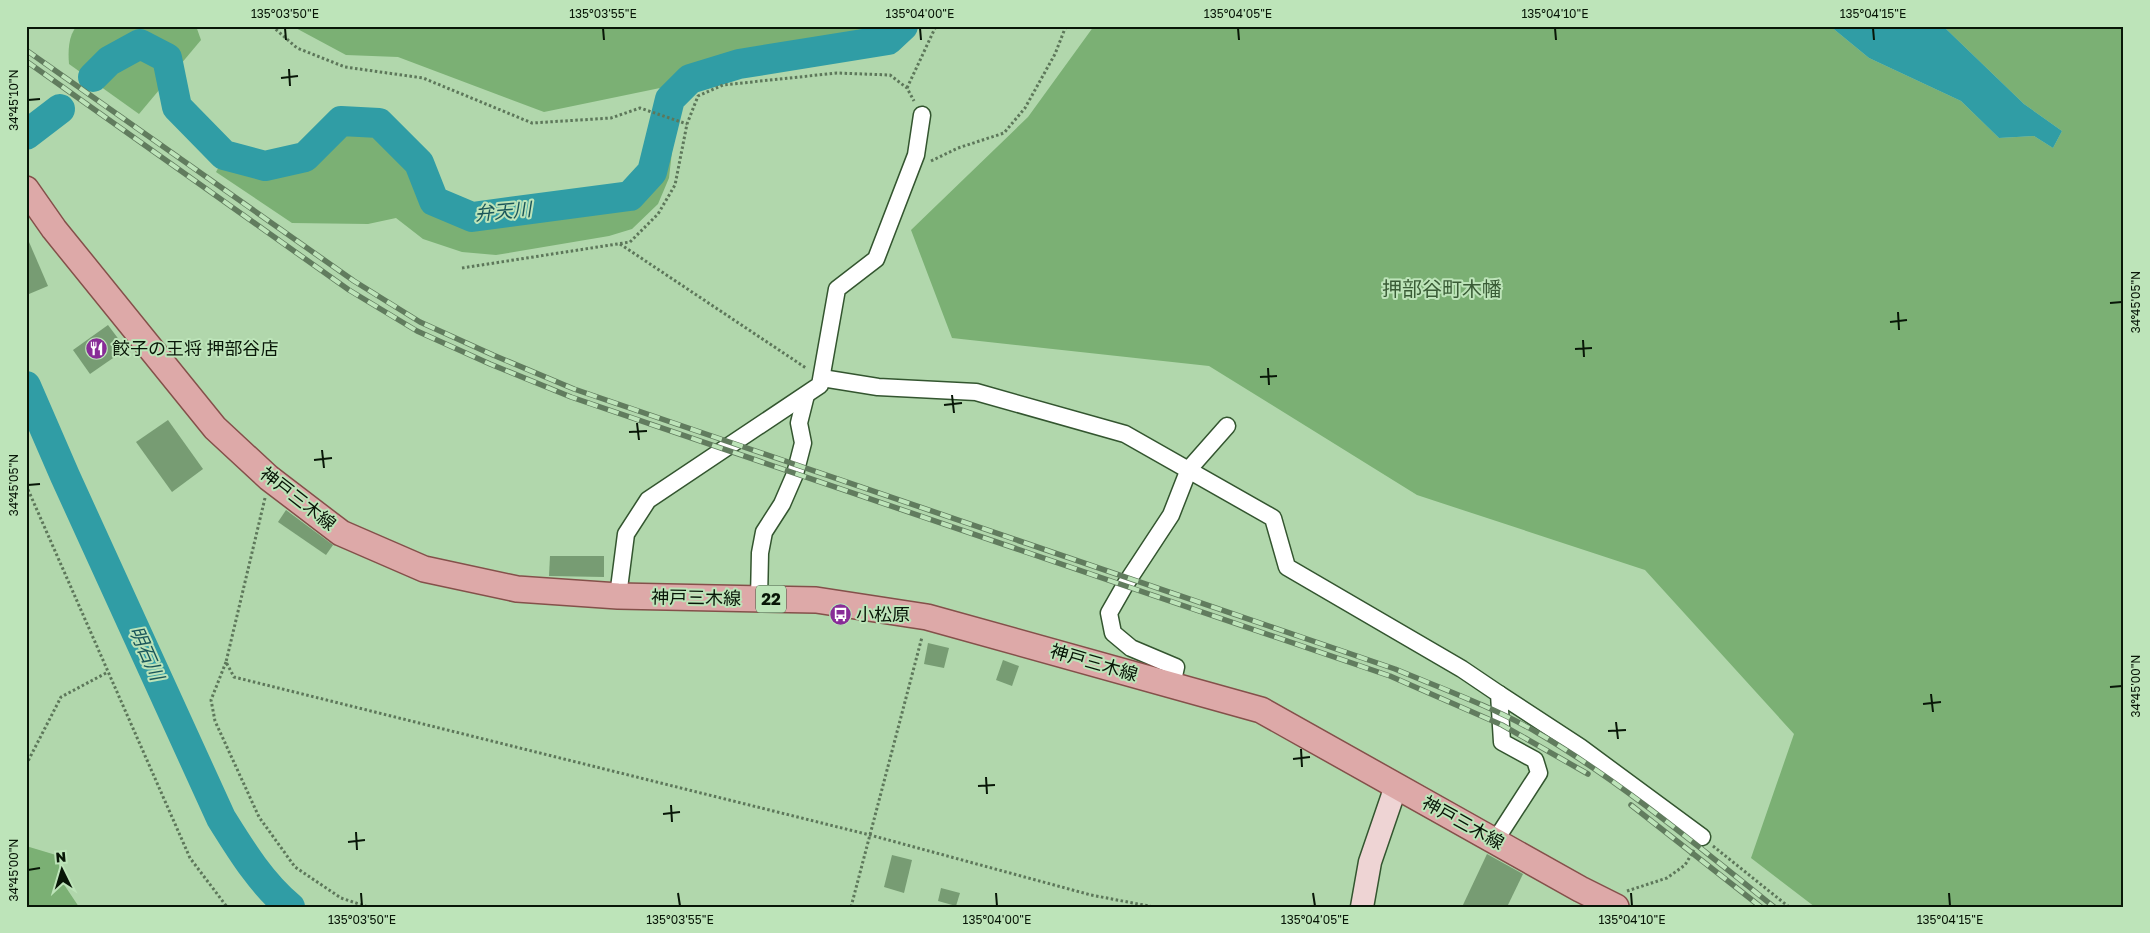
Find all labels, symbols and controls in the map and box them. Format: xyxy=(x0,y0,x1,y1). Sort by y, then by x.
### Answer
text: 135°03'50"E xyxy=(251,6,319,21)
text: 135°03'55"E xyxy=(569,6,637,21)
text: 135°04'00"E xyxy=(886,6,954,21)
text: 135°04'05"E xyxy=(1204,6,1272,21)
text: 135°04'10"E xyxy=(1521,6,1589,21)
text: 135°04'15"E xyxy=(1840,6,1906,21)
text: 34°45'10"N xyxy=(6,69,21,131)
water label: 弁天川 xyxy=(474,196,534,224)
text: 34°45'05"N xyxy=(2128,271,2143,333)
district label: 押部谷町木幡 xyxy=(1382,276,1502,300)
restaurant icon: 餃子の王将 押部谷店 xyxy=(84,337,108,361)
place label: 餃子の王将 押部谷店 xyxy=(112,337,279,359)
text: 34°45'05"N xyxy=(6,454,21,516)
street label: 神戸三木線 xyxy=(256,462,341,535)
street label: 神戸三木線 xyxy=(651,585,741,609)
road number: 22 xyxy=(756,586,786,612)
bus stop icon: 小松原 xyxy=(828,603,852,627)
place label: 小松原 xyxy=(856,603,910,625)
water label: 明石川 xyxy=(125,622,170,685)
street label: 神戸三木線 xyxy=(1048,639,1141,685)
text: 34°45'00"N xyxy=(2128,655,2143,717)
street label: 神戸三木線 xyxy=(1419,791,1508,854)
text: 34°45'00"N xyxy=(6,839,21,901)
north arrow xyxy=(38,846,88,896)
text: N xyxy=(55,848,67,865)
text: 135°03'50"E xyxy=(328,912,396,927)
text: 135°03'55"E xyxy=(646,912,714,927)
text: 135°04'00"E xyxy=(963,912,1031,927)
text: 135°04'05"E xyxy=(1281,912,1349,927)
text: 135°04'10"E xyxy=(1598,912,1666,927)
text: 135°04'15"E xyxy=(1917,912,1983,927)

